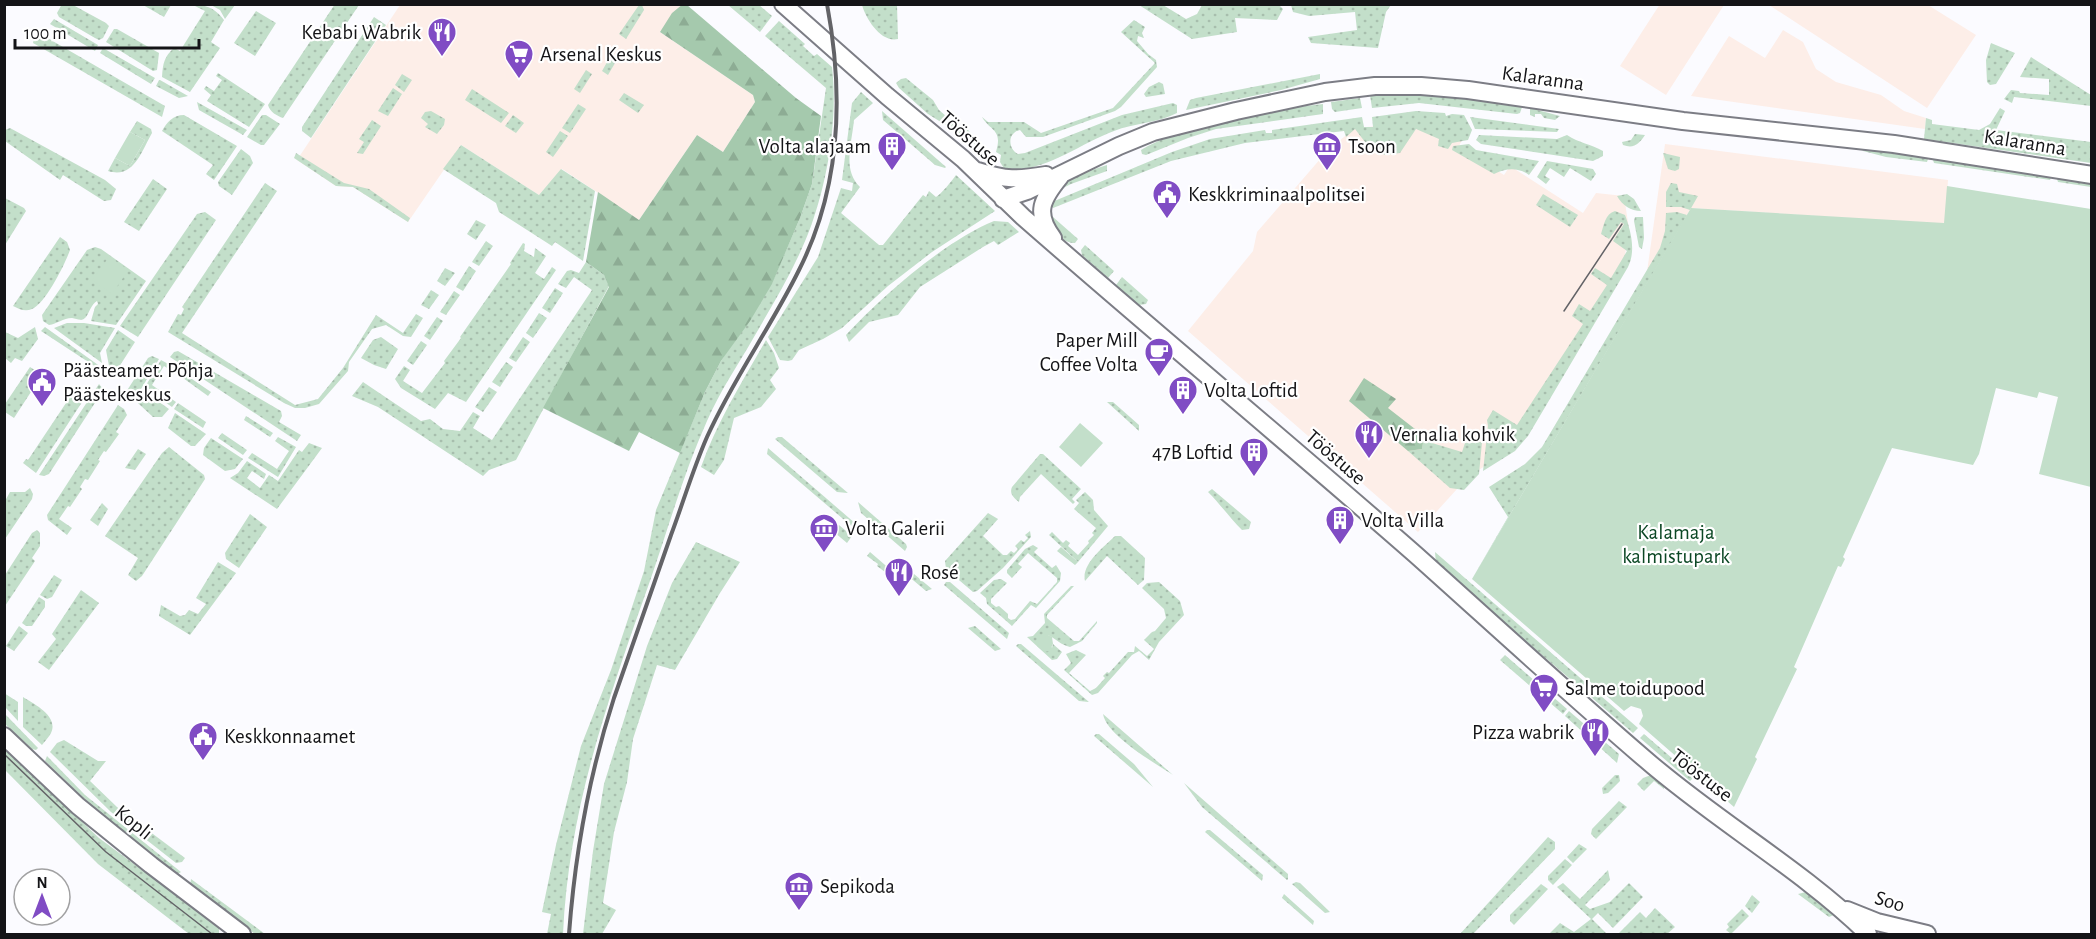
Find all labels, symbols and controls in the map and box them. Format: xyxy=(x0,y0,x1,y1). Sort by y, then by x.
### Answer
scale bar xyxy=(15,12,200,50)
restaurant icon: Kebabi Wabrik xyxy=(426,16,458,58)
place label: Kebabi Wabrik xyxy=(301,22,421,43)
text: 100 m xyxy=(24,25,67,43)
supermarket icon: Arsenal Keskus xyxy=(503,38,535,80)
place label: Arsenal Keskus xyxy=(540,44,662,65)
street label: Kalaranna xyxy=(1500,62,1586,95)
street label: Tööstuse xyxy=(936,107,1004,170)
street label: Kalaranna xyxy=(1982,126,2068,159)
building icon: Volta alajaam xyxy=(876,130,908,172)
museum icon: Tsoon xyxy=(1311,130,1343,172)
place label: Volta alajaam xyxy=(759,136,871,157)
place label: Tsoon xyxy=(1348,136,1396,157)
public building icon: Keskkriminaalpolitsei xyxy=(1151,178,1183,220)
place label: Keskkriminaalpolitsei xyxy=(1188,184,1365,205)
place label: Paper Mill Coffee Volta xyxy=(1040,330,1138,375)
cafe icon: Paper Mill Coffee Volta xyxy=(1143,336,1175,378)
place label: Päästeamet. Põhja Päästekeskus xyxy=(63,360,214,405)
public building icon: Päästeamet. Põhja Päästekeskus xyxy=(26,366,58,408)
building icon: Volta Loftid xyxy=(1167,374,1199,416)
place label: Volta Loftid xyxy=(1204,380,1298,401)
restaurant icon: Vernalia kohvik xyxy=(1353,418,1385,460)
place label: Vernalia kohvik xyxy=(1390,424,1515,445)
street label: Tööstuse xyxy=(1302,426,1370,489)
building icon: 47B Loftid xyxy=(1238,436,1270,478)
place label: 47B Loftid xyxy=(1152,442,1233,463)
building icon: Volta Villa xyxy=(1324,504,1356,546)
place label: Volta Villa xyxy=(1361,510,1445,531)
museum icon: Volta Galerii xyxy=(808,512,840,554)
place label: Volta Galerii xyxy=(845,518,945,539)
park label: Kalamaja kalmistupark xyxy=(1622,522,1730,567)
restaurant icon: Rosé xyxy=(883,556,915,598)
place label: Rosé xyxy=(920,562,959,583)
supermarket icon: Salme toidupood xyxy=(1528,672,1560,714)
place label: Salme toidupood xyxy=(1565,678,1705,699)
restaurant icon: Pizza wabrik xyxy=(1579,716,1611,758)
public building icon: Keskkonnaamet xyxy=(187,720,219,762)
place label: Pizza wabrik xyxy=(1472,722,1574,743)
place label: Keskkonnaamet xyxy=(224,726,356,747)
street label: Tööstuse xyxy=(1667,745,1737,806)
street label: Kopli xyxy=(111,801,157,844)
north arrow xyxy=(12,867,72,927)
museum icon: Sepikoda xyxy=(783,870,815,912)
text: N xyxy=(36,875,48,891)
place label: Sepikoda xyxy=(820,876,895,897)
street label: Soo xyxy=(1872,887,1907,916)

